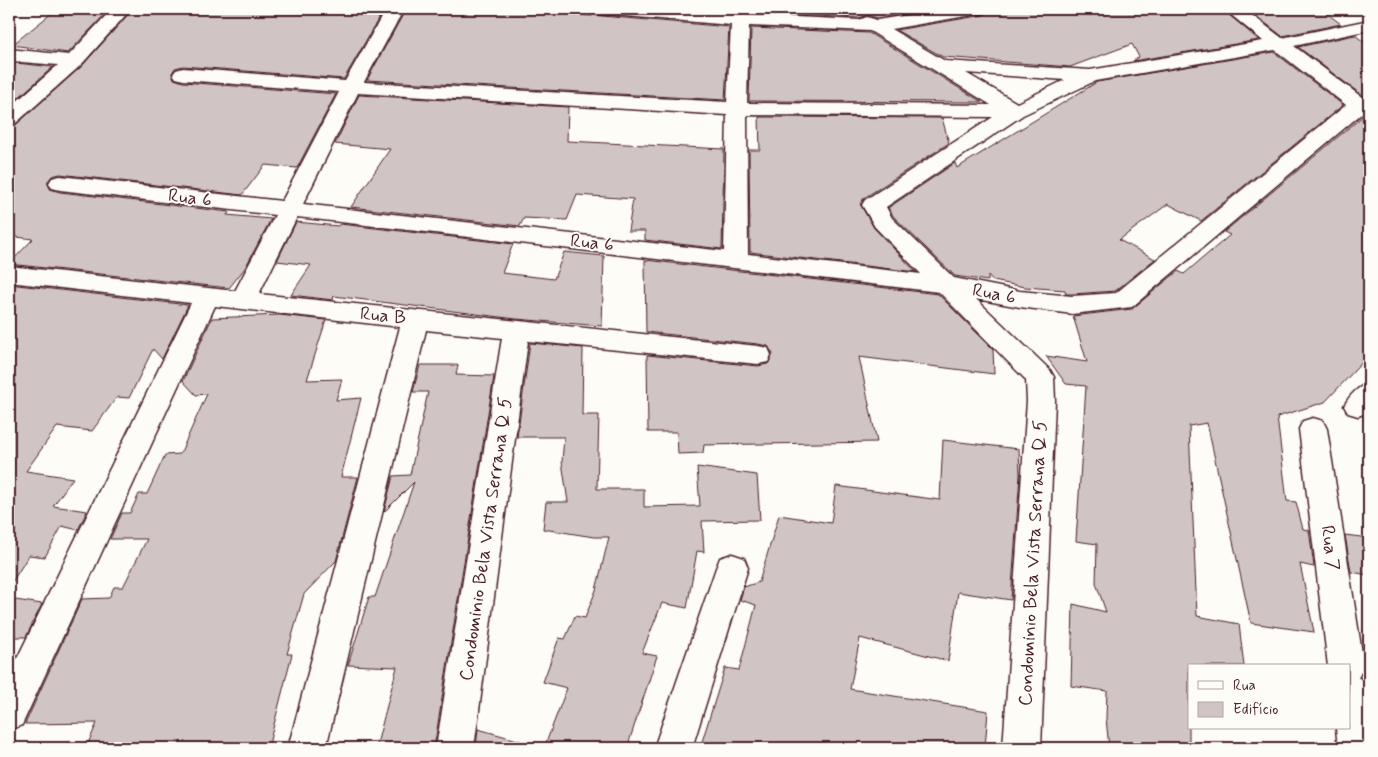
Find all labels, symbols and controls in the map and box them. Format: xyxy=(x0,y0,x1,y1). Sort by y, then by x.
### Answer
street label: Rua 6 xyxy=(167,183,213,213)
street label: Rua 6 xyxy=(569,228,615,258)
street label: Rua 6 xyxy=(970,278,1018,310)
street label: Rua B xyxy=(359,301,407,331)
street label: Condominio Bela Vista Serrana Q 5 xyxy=(454,395,518,683)
street label: Condominio Bela Vista Serrana Q 5 xyxy=(1013,419,1053,707)
street label: Rua 7 xyxy=(1314,524,1346,572)
legend xyxy=(1188,664,1350,730)
text: Rua xyxy=(1233,676,1256,696)
text: Edifício xyxy=(1233,700,1278,720)

